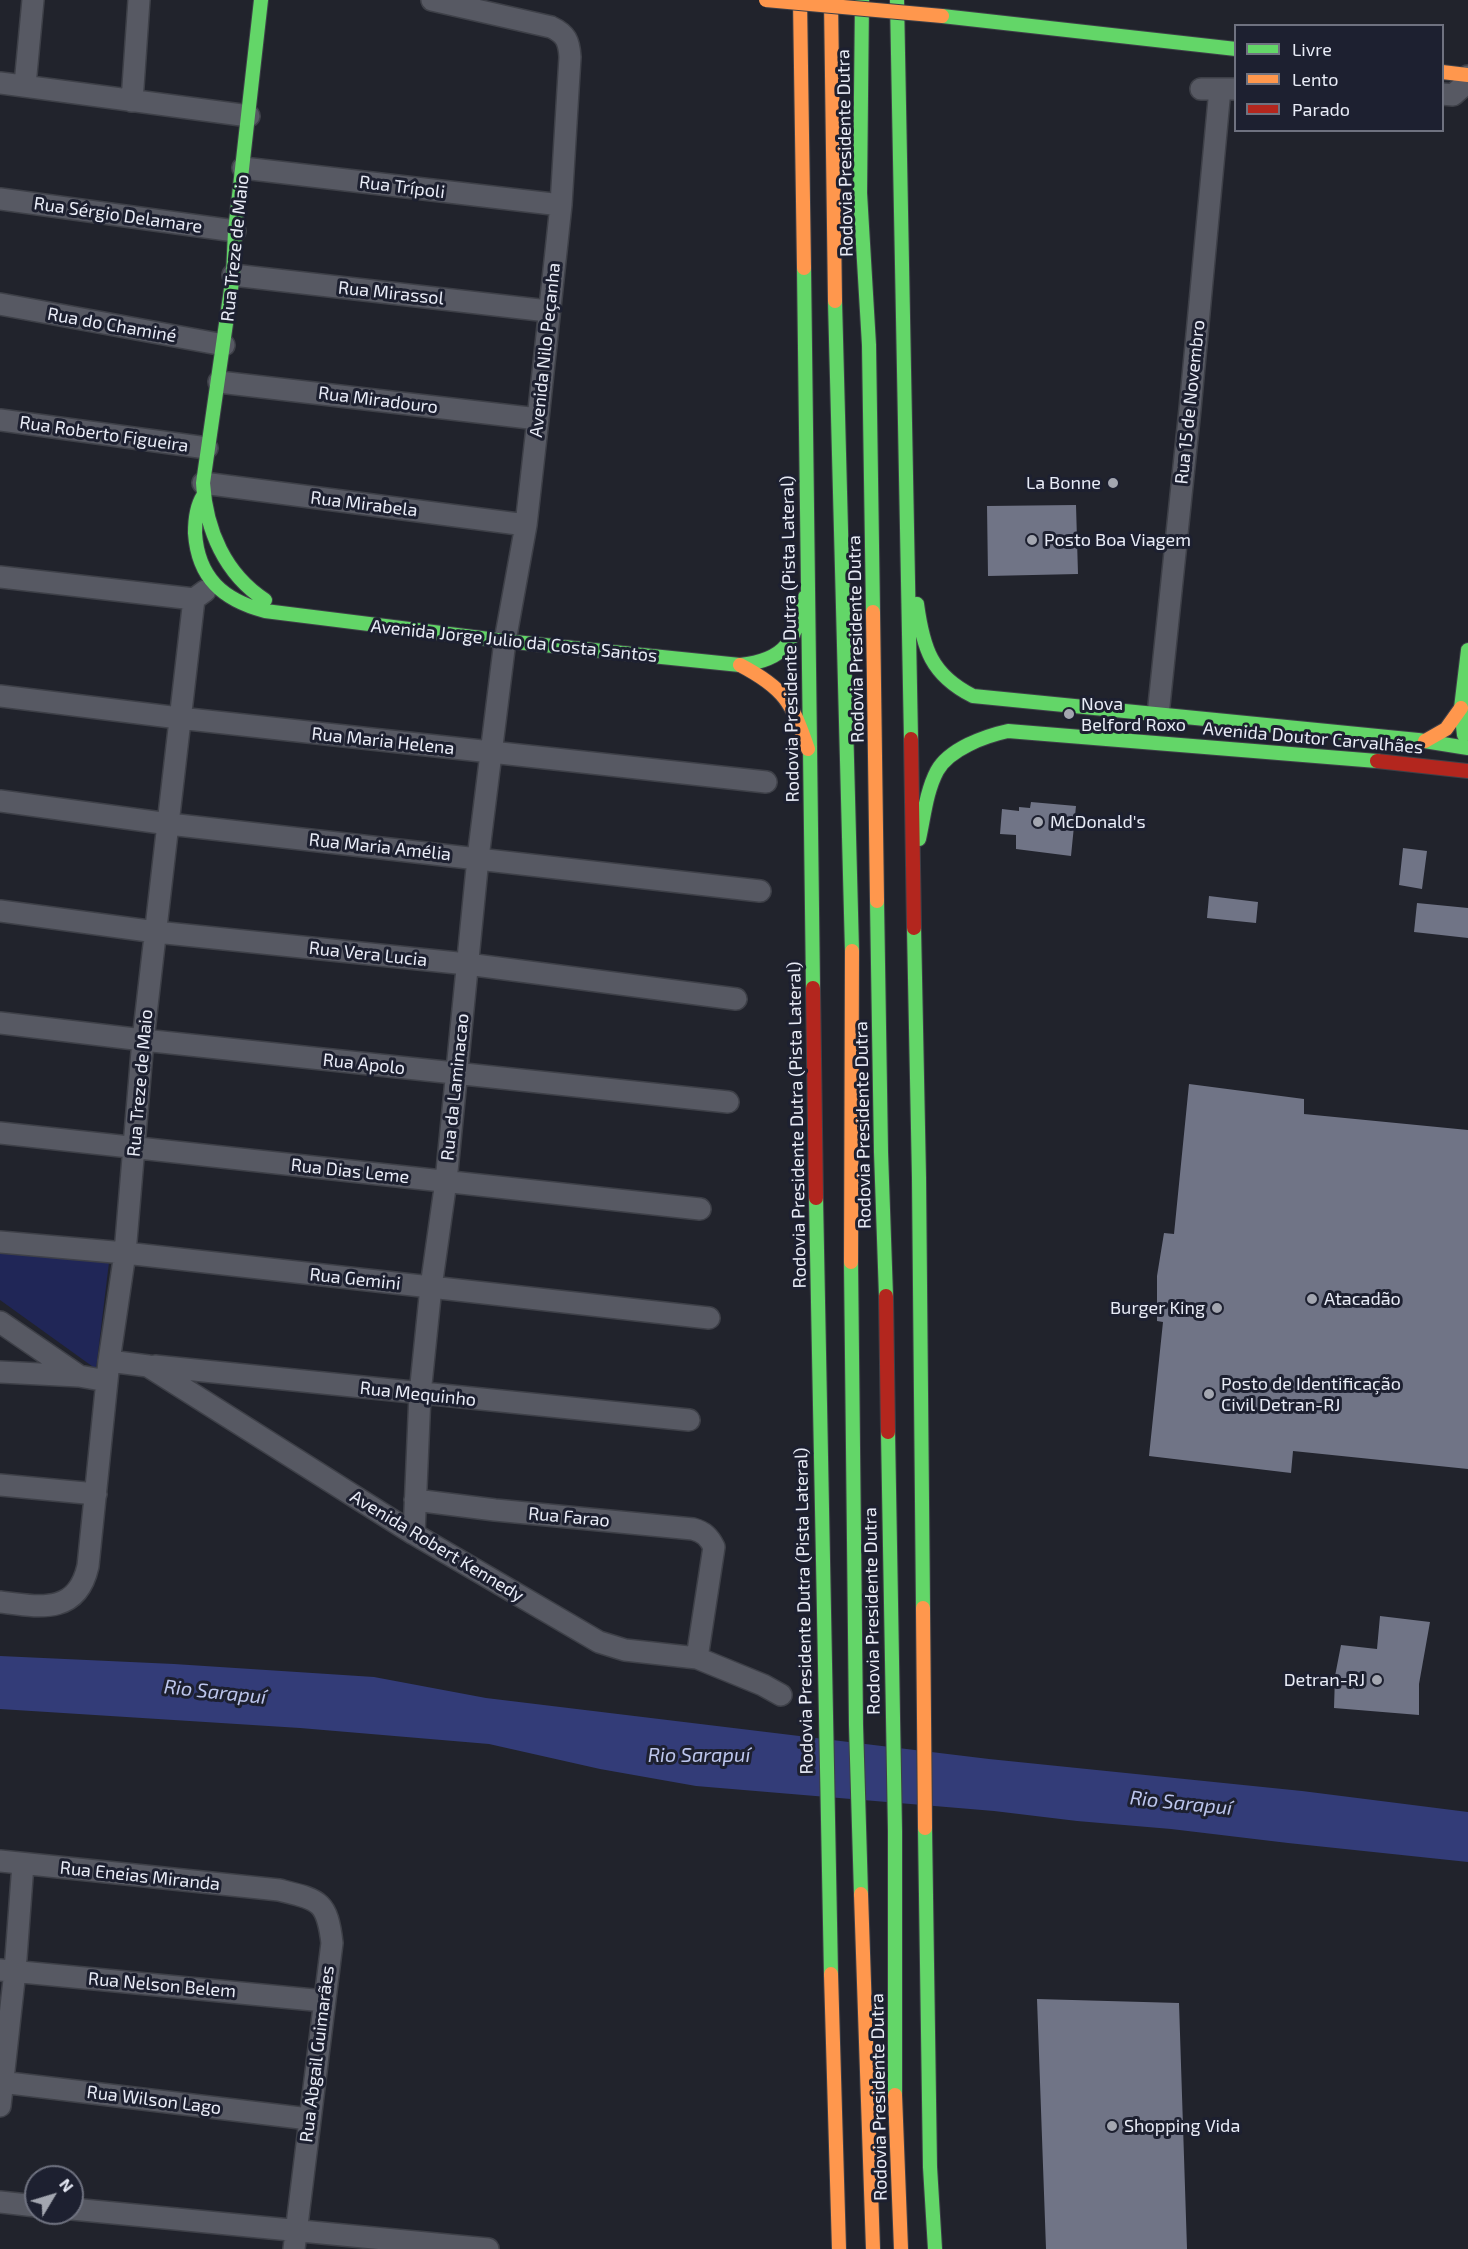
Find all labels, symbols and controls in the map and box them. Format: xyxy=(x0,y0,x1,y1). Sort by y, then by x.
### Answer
legend xyxy=(1234,24,1444,132)
text: Livre xyxy=(1292,38,1332,60)
street label: Rodovia Presidente Dutra xyxy=(832,49,858,257)
text: Lento xyxy=(1292,68,1338,90)
text: Parado xyxy=(1292,98,1350,120)
street label: Rua Trípoli xyxy=(358,171,446,203)
street label: Rua Treze de Maio xyxy=(217,173,253,323)
street label: Rua Sérgio Delamare xyxy=(32,192,204,238)
street label: Avenida Nilo Peçanha xyxy=(525,262,565,438)
street label: Rua Mirassol xyxy=(337,277,445,309)
street label: Rua do Chaminé xyxy=(46,303,178,347)
street label: Rua 15 de Novembro xyxy=(1171,319,1209,485)
street label: Rua Miradouro xyxy=(317,382,439,418)
street label: Rua Roberto Figueira xyxy=(18,411,190,457)
place label: La Bonne xyxy=(1026,472,1101,494)
street label: Rodovia Presidente Dutra (Pista Lateral) xyxy=(776,475,804,803)
marker: La Bonne xyxy=(1106,476,1120,490)
street label: Rua Mirabela xyxy=(309,487,419,521)
place label: Posto Boa Viagem xyxy=(1044,529,1191,551)
marker: Posto Boa Viagem xyxy=(1025,533,1039,547)
street label: Rodovia Presidente Dutra xyxy=(843,535,869,743)
street label: Avenida Jorge Julio da Costa Santos xyxy=(370,615,658,667)
place label: Nova Belford Roxo xyxy=(1081,693,1186,736)
marker: Nova Belford Roxo xyxy=(1062,707,1076,721)
street label: Avenida Doutor Carvalhães xyxy=(1202,718,1424,758)
street label: Rua Maria Helena xyxy=(310,723,456,759)
place label: McDonald's xyxy=(1050,811,1146,833)
marker: McDonald's xyxy=(1031,815,1045,829)
street label: Rua Maria Amélia xyxy=(308,829,452,865)
street label: Rua Vera Lucia xyxy=(308,937,428,971)
street label: Rodovia Presidente Dutra (Pista Lateral) xyxy=(783,961,811,1289)
street label: Rua Treze de Maio xyxy=(123,1008,157,1158)
street label: Rua da Laminacao xyxy=(437,1012,473,1162)
street label: Rodovia Presidente Dutra xyxy=(850,1021,876,1229)
street label: Rua Apolo xyxy=(322,1049,406,1079)
street label: Rua Dias Leme xyxy=(290,1154,410,1188)
street label: Rua Gemini xyxy=(308,1263,402,1295)
place label: Atacadão xyxy=(1324,1288,1401,1310)
marker: Atacadão xyxy=(1305,1292,1319,1306)
place label: Burger King xyxy=(1110,1297,1205,1319)
marker: Burger King xyxy=(1210,1301,1224,1315)
place label: Posto de Identificação Civil Detran-RJ xyxy=(1221,1373,1401,1416)
street label: Rua Mequinho xyxy=(359,1377,477,1411)
marker: Posto de Identificação Civil Detran-RJ xyxy=(1202,1387,1216,1401)
street label: Rodovia Presidente Dutra (Pista Lateral) xyxy=(790,1447,818,1775)
street label: Avenida Robert Kennedy xyxy=(346,1486,528,1606)
street label: Rua Farao xyxy=(527,1503,611,1531)
street label: Rodovia Presidente Dutra xyxy=(859,1507,885,1715)
place label: Detran-RJ xyxy=(1284,1669,1365,1691)
marker: Detran-RJ xyxy=(1370,1673,1384,1687)
water label: Rio Sarapuí xyxy=(163,1675,267,1709)
water label: Rio Sarapuí xyxy=(648,1743,750,1767)
water label: Rio Sarapuí xyxy=(1129,1786,1233,1820)
street label: Rua Eneias Miranda xyxy=(59,1857,221,1895)
street label: Rua Abgail Guimarães xyxy=(295,1964,339,2144)
street label: Rua Nelson Belem xyxy=(87,1968,237,2002)
street label: Rodovia Presidente Dutra xyxy=(866,1993,892,2201)
street label: Rua Wilson Lago xyxy=(86,2081,222,2119)
place label: Shopping Vida xyxy=(1124,2115,1240,2137)
marker: Shopping Vida xyxy=(1105,2119,1119,2133)
north arrow xyxy=(24,2165,84,2225)
text: N xyxy=(56,2174,78,2195)

